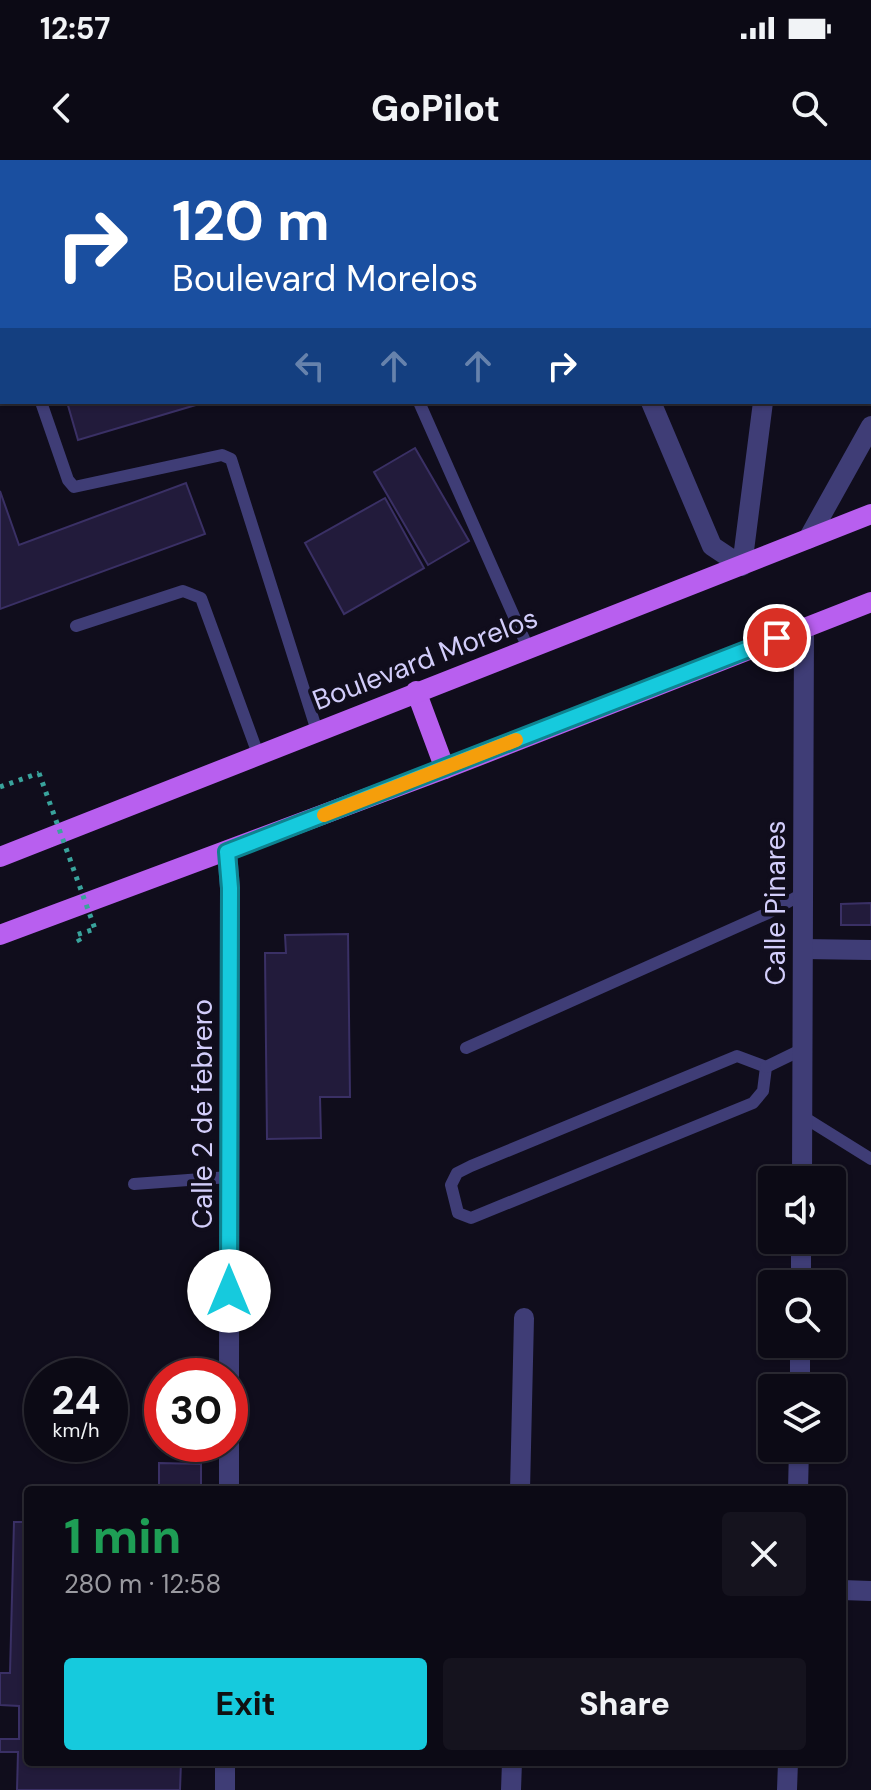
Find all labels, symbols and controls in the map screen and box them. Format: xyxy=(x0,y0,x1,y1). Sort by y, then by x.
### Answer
text: 12:57 xyxy=(40,9,110,48)
text: GoPilot xyxy=(371,85,500,132)
icon: back xyxy=(40,86,84,130)
icon: search xyxy=(787,86,831,130)
text: 120 m xyxy=(172,184,330,257)
icon: right xyxy=(40,192,144,296)
text: Boulevard Morelos xyxy=(172,255,478,302)
icon: left xyxy=(288,344,332,388)
icon: ahead xyxy=(372,344,416,388)
icon: ahead xyxy=(456,344,500,388)
icon: right xyxy=(540,344,584,388)
street label: Boulevard Morelos xyxy=(307,599,543,719)
pin xyxy=(743,604,811,672)
icon: arrive xyxy=(755,616,799,660)
street label: Calle Pinares xyxy=(757,820,794,986)
street label: Calle 2 de febrero xyxy=(184,999,221,1229)
map controls xyxy=(758,1166,846,1462)
button: sound xyxy=(758,1166,846,1254)
position arrow xyxy=(187,1249,271,1333)
button: search xyxy=(758,1270,846,1358)
speed limit sign: 30 xyxy=(144,1358,248,1462)
text: 24 xyxy=(52,1374,100,1426)
button: layers xyxy=(758,1374,846,1462)
text: km/h xyxy=(52,1417,100,1443)
text: 1 min xyxy=(64,1505,181,1568)
button: close xyxy=(722,1512,806,1596)
text: 280 m · 12:58 xyxy=(64,1567,221,1601)
button: Exit xyxy=(64,1658,427,1750)
button: Share xyxy=(443,1658,806,1750)

